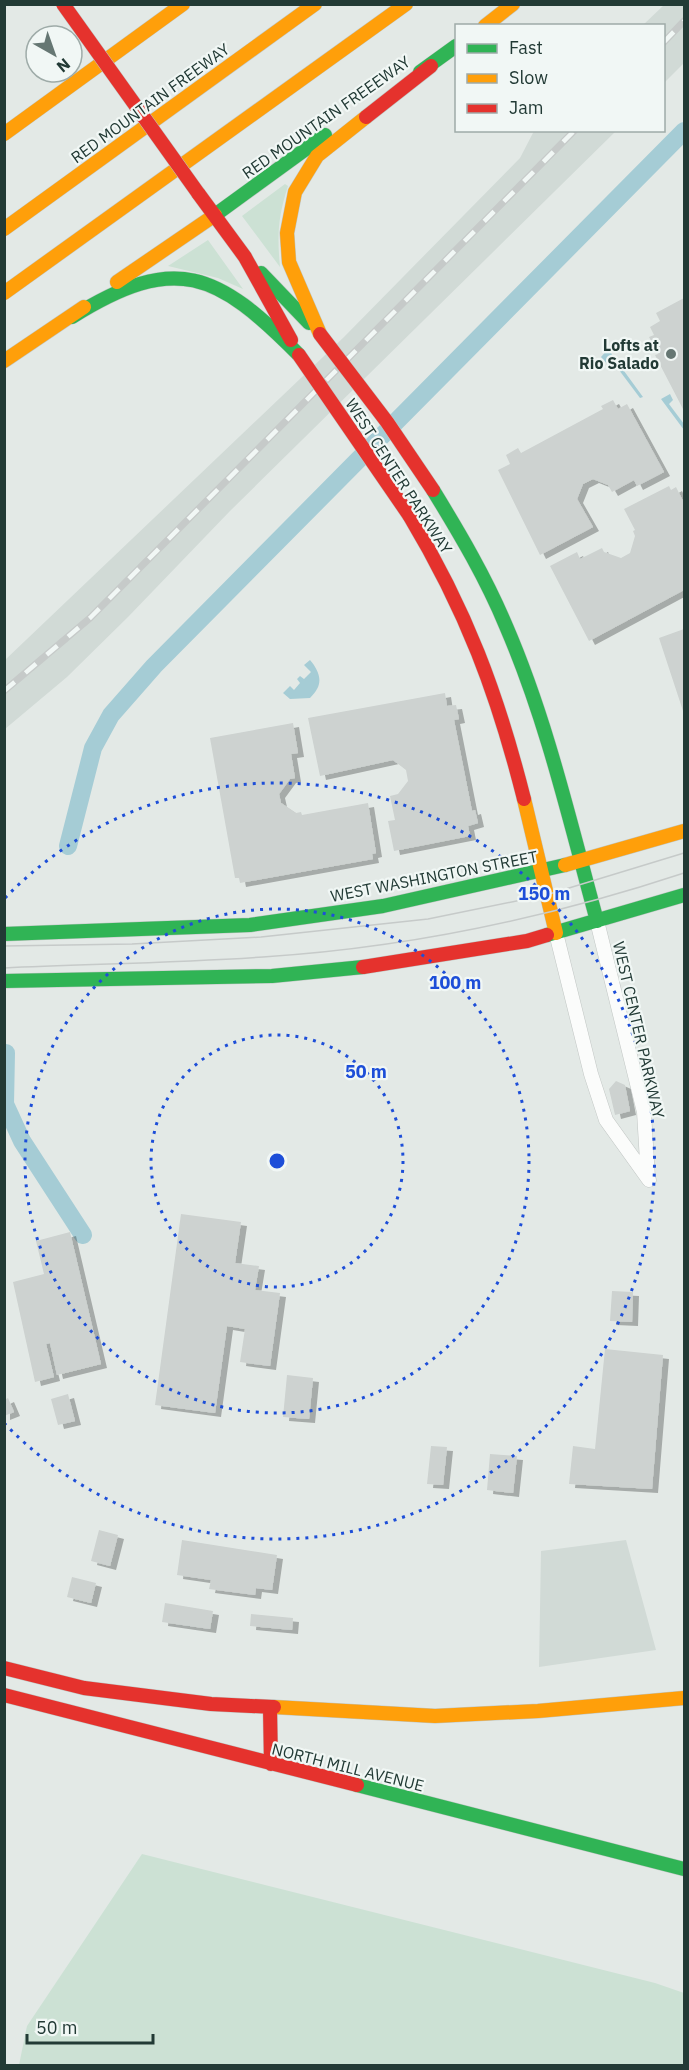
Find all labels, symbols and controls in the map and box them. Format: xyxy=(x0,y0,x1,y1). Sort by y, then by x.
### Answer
north arrow xyxy=(24,24,84,84)
legend xyxy=(455,24,665,132)
text: Fast xyxy=(509,36,543,59)
street label: RED MOUNTAIN FREEWAY xyxy=(67,38,234,167)
street label: RED MOUNTAIN FREEEWAY xyxy=(238,51,414,183)
text: N xyxy=(53,54,75,77)
text: Slow xyxy=(509,66,548,89)
text: Jam xyxy=(509,96,544,119)
place label: Lofts at Rio Salado xyxy=(579,335,659,373)
marker: Lofts at Rio Salado xyxy=(664,347,678,361)
street label: WEST CENTER PARKWAY xyxy=(341,395,457,558)
street label: WEST WASHINGTON STREET xyxy=(329,846,539,906)
text: 150 m xyxy=(518,882,570,905)
street label: WEST CENTER PARKWAY xyxy=(609,939,669,1121)
text: 100 m xyxy=(429,971,481,994)
text: 50 m xyxy=(345,1060,387,1083)
centre of rings xyxy=(267,1151,287,1171)
street label: NORTH MILL AVENUE xyxy=(270,1738,426,1796)
scale bar xyxy=(27,2007,153,2045)
text: 50 m xyxy=(36,2016,78,2039)

